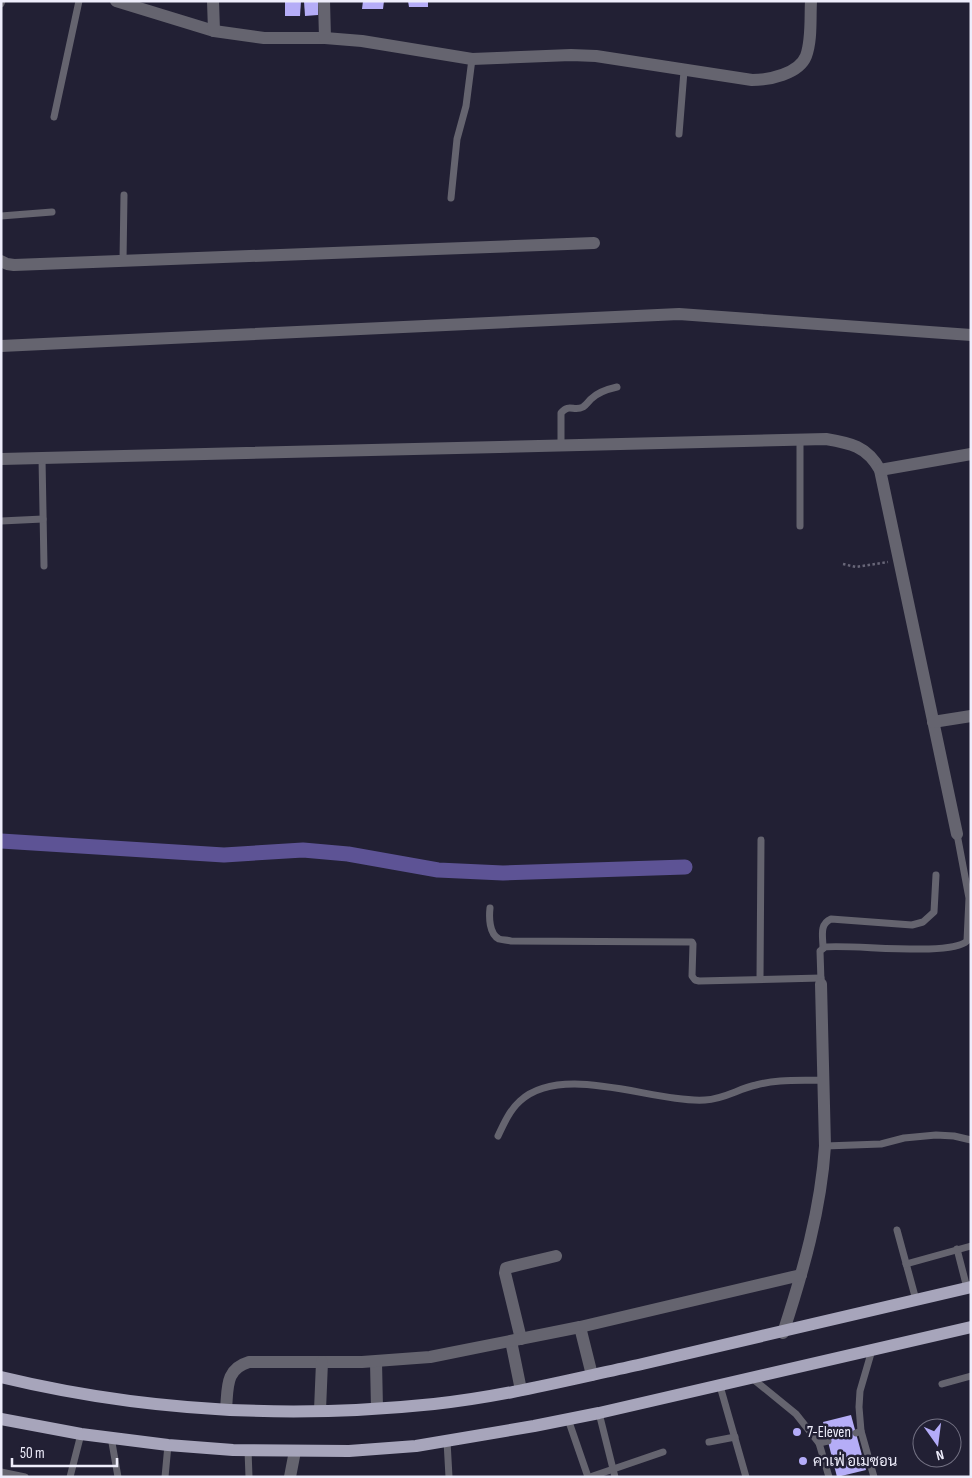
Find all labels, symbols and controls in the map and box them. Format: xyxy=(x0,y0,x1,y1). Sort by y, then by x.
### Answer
north arrow xyxy=(912,1418,962,1468)
place label: 7-Eleven xyxy=(807,1423,851,1442)
marker: 7-Eleven xyxy=(791,1426,803,1438)
scale bar xyxy=(12,1436,118,1468)
text: 50 m xyxy=(20,1444,45,1463)
text: N xyxy=(934,1446,946,1464)
place label: คาเฟ่ อเมซอน xyxy=(813,1451,897,1471)
marker: คาเฟ่ อเมซอน xyxy=(797,1455,809,1467)

